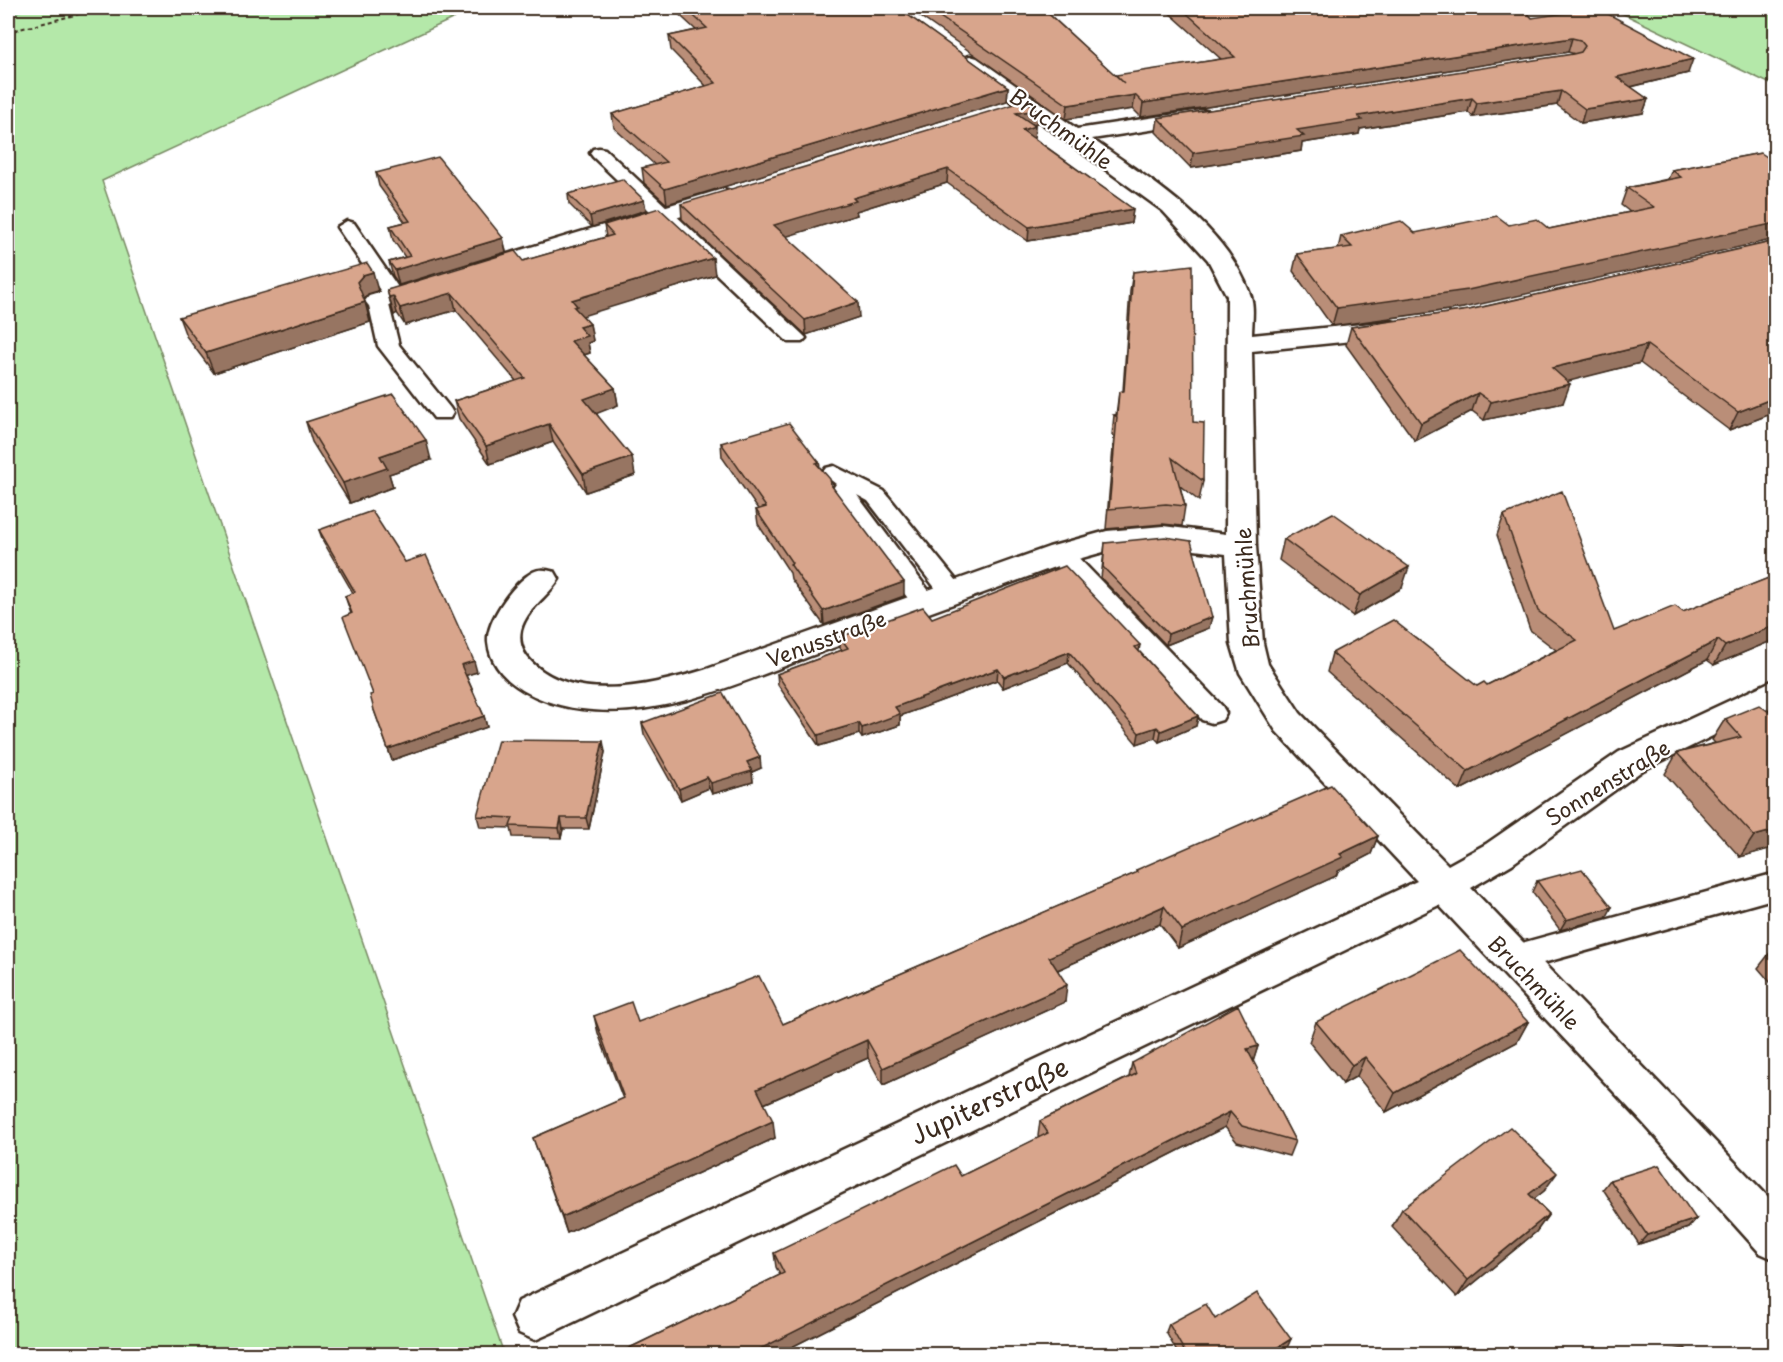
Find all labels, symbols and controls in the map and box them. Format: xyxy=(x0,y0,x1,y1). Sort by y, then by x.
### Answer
street label: Bruchmühle xyxy=(1004,80,1120,176)
street label: Bruchmühle xyxy=(1226,527,1266,649)
street label: Venusstraße xyxy=(762,602,890,674)
street label: Sonnenstraße xyxy=(1538,731,1676,833)
street label: Bruchmühle xyxy=(1481,927,1589,1037)
street label: Jupiterstraße xyxy=(904,1046,1074,1154)

